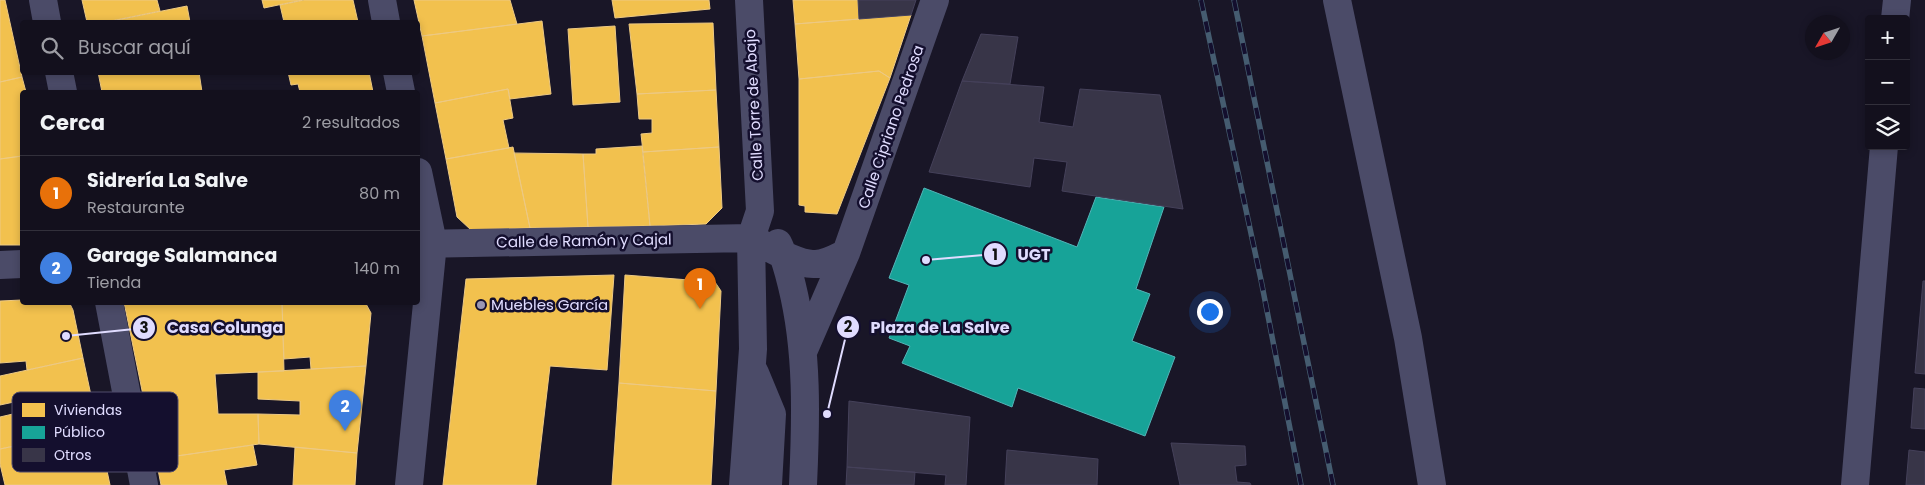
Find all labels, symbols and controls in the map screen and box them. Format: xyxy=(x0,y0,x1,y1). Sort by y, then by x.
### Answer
north arrow xyxy=(1805,15,1850,60)
map controls xyxy=(1865,15,1910,150)
button: + xyxy=(1865,15,1910,60)
search box xyxy=(20,20,420,75)
street label: Calle Torre de Abajo xyxy=(739,29,768,181)
icon: search xyxy=(38,34,66,62)
text: Buscar aquí xyxy=(78,34,191,61)
street label: Calle Cipriano Pedrosa xyxy=(853,42,928,211)
button: − xyxy=(1865,60,1910,105)
button: layers xyxy=(1865,105,1910,150)
text: Cerca xyxy=(40,108,105,137)
text: 2 resultados xyxy=(302,111,400,134)
text: Sidrería La Salve xyxy=(87,167,248,194)
text: 1 xyxy=(53,182,59,205)
text: 80 m xyxy=(359,182,400,205)
text: Restaurante xyxy=(87,196,185,219)
street label: Calle de Ramón y Cajal xyxy=(496,228,672,253)
callout: UGT xyxy=(982,239,1060,270)
text: Garage Salamanca xyxy=(87,242,277,269)
text: UGT xyxy=(1018,243,1051,266)
text: 1 xyxy=(992,244,998,265)
text: 2 xyxy=(51,257,61,280)
text: 140 m xyxy=(354,257,400,280)
pin: 1 xyxy=(684,268,716,309)
text: Tienda xyxy=(87,271,141,294)
place label: Muebles García xyxy=(491,294,608,315)
marker: Muebles García xyxy=(475,299,487,311)
your location xyxy=(1197,299,1223,325)
callout: Casa Colunga xyxy=(131,312,293,343)
callout: Plaza de La Salve xyxy=(836,312,1020,343)
text: Casa Colunga xyxy=(167,316,283,339)
text: 2 xyxy=(844,316,853,337)
text: Plaza de La Salve xyxy=(870,316,1010,339)
text: 3 xyxy=(139,317,149,338)
pin: 2 xyxy=(329,390,361,431)
legend xyxy=(12,392,178,472)
text: Viviendas xyxy=(54,400,122,420)
text: Público xyxy=(54,422,105,442)
text: Otros xyxy=(54,445,92,465)

